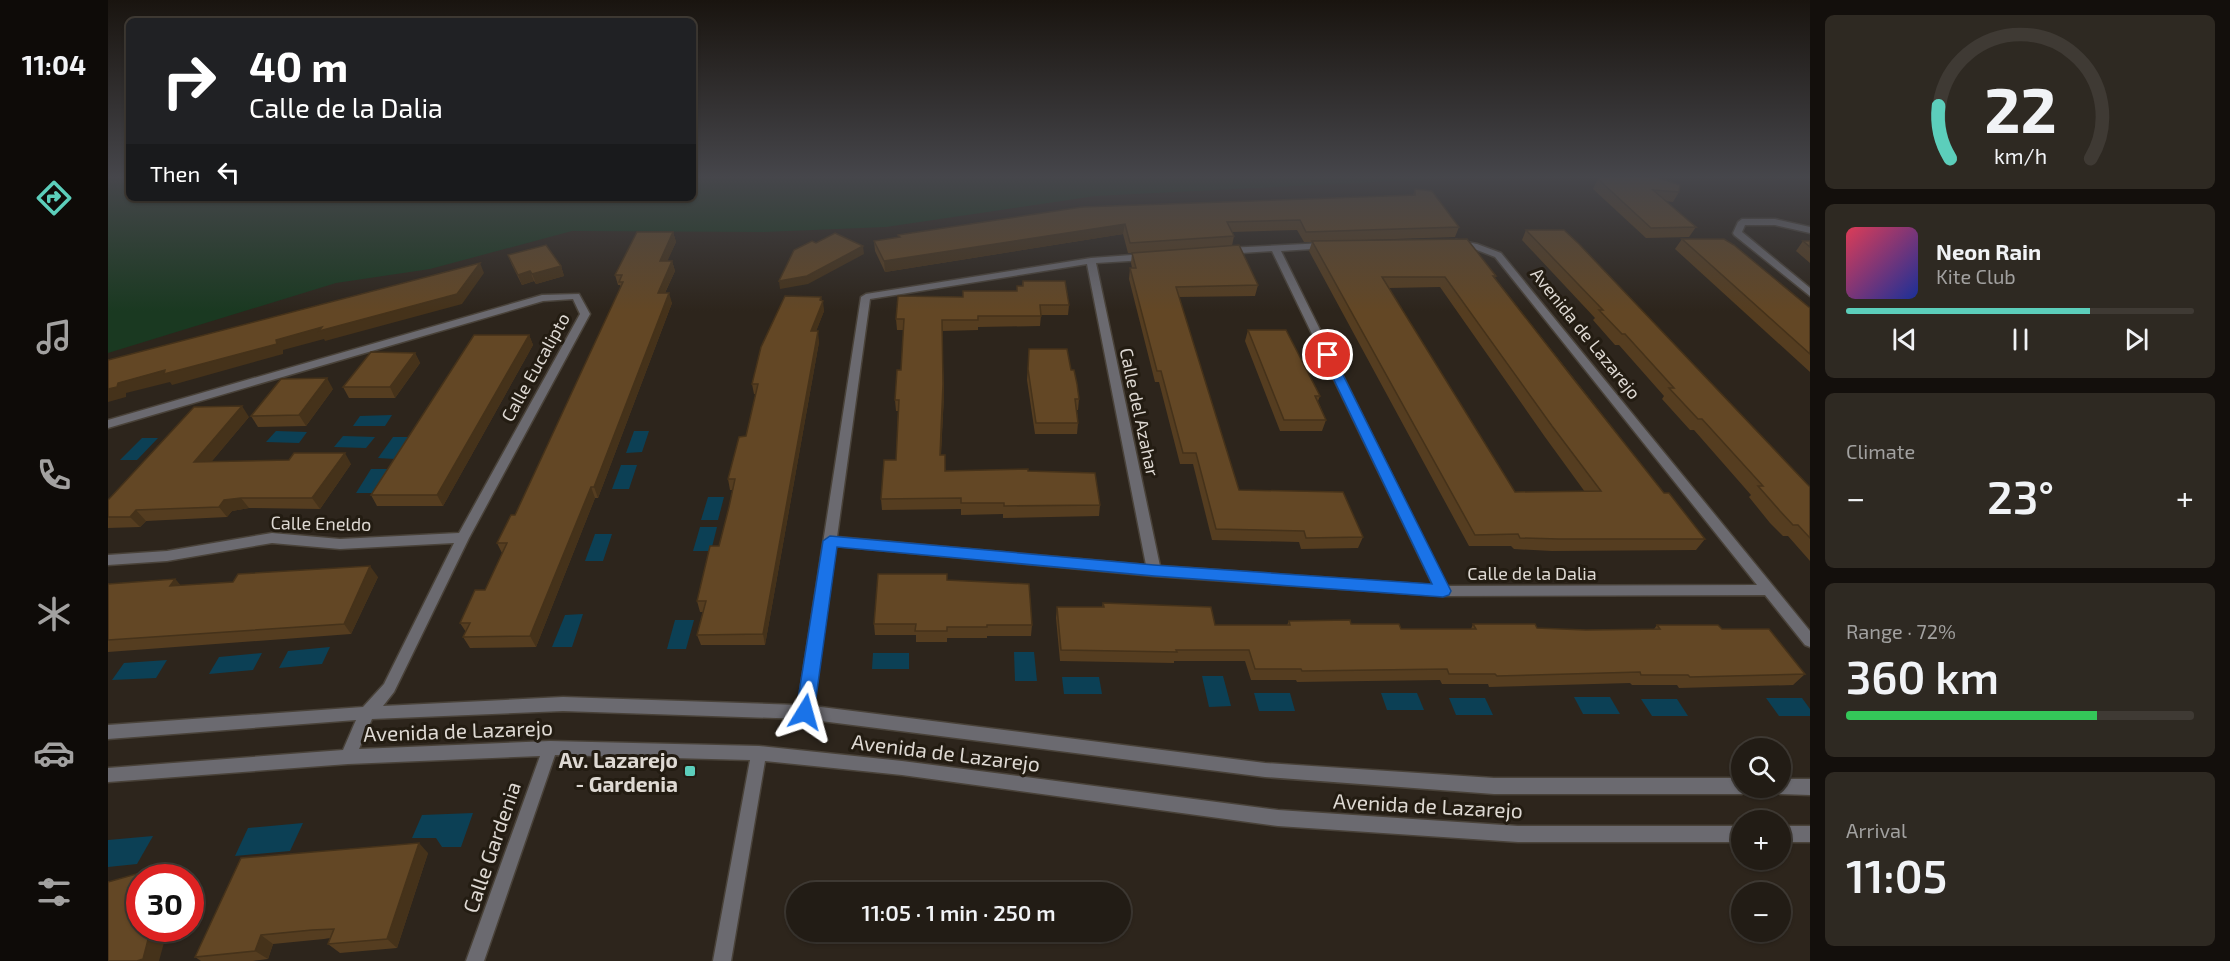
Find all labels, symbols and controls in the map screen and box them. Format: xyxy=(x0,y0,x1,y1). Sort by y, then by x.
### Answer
text: 40 m xyxy=(249,40,348,90)
icon: right xyxy=(150,42,228,120)
text: 11:04 xyxy=(22,48,86,80)
text: 22 xyxy=(1984,71,2056,146)
text: Calle de la Dalia xyxy=(249,91,443,123)
text: km/h xyxy=(1993,143,2047,168)
icon: left xyxy=(212,156,245,189)
text: Then xyxy=(150,160,200,186)
icon: directions xyxy=(33,177,75,219)
text: Neon Rain xyxy=(1936,238,2041,264)
street label: Avenida de Lazarejo xyxy=(1526,263,1646,403)
text: Kite Club xyxy=(1936,264,2016,288)
street label: Calle Eucalipto xyxy=(496,309,574,425)
icon: music xyxy=(33,316,75,358)
icon: previous xyxy=(1888,323,1921,356)
icon: pause xyxy=(2004,323,2037,356)
icon: next xyxy=(2120,323,2153,356)
pin xyxy=(1302,329,1353,380)
icon: arrive xyxy=(1311,338,1344,371)
street label: Calle del Azahar xyxy=(1116,346,1164,478)
text: Climate xyxy=(1846,439,1915,463)
icon: phone xyxy=(33,454,75,496)
text: 23° xyxy=(1987,469,2054,523)
text: − xyxy=(1846,477,1865,517)
text: + xyxy=(2176,477,2194,517)
street label: Calle Eneldo xyxy=(271,511,371,535)
street label: Calle de la Dalia xyxy=(1467,562,1597,584)
icon: climate xyxy=(33,593,75,635)
text: Range · 72% xyxy=(1846,619,1956,643)
text: 360 km xyxy=(1846,649,1999,703)
position arrow xyxy=(773,680,837,744)
street label: Avenida de Lazarejo xyxy=(363,714,553,747)
street label: Avenida de Lazarejo xyxy=(850,728,1042,777)
icon: car xyxy=(33,732,75,774)
map controls xyxy=(1731,738,1791,942)
button: search xyxy=(1731,738,1791,798)
place label: Av. Lazarejo - Gardenia xyxy=(559,747,678,796)
marker: Av. Lazarejo - Gardenia xyxy=(683,764,697,778)
street label: Calle Gardenia xyxy=(457,778,525,916)
street label: Avenida de Lazarejo xyxy=(1333,788,1523,823)
button: + xyxy=(1731,810,1791,870)
text: Arrival xyxy=(1846,818,1907,842)
text: 11:05 xyxy=(1846,848,1947,902)
speed limit sign: 30 xyxy=(126,864,204,942)
icon: filters xyxy=(33,871,75,913)
button: − xyxy=(1731,882,1791,942)
text: 11:05 · 1 min · 250 m xyxy=(861,899,1056,925)

